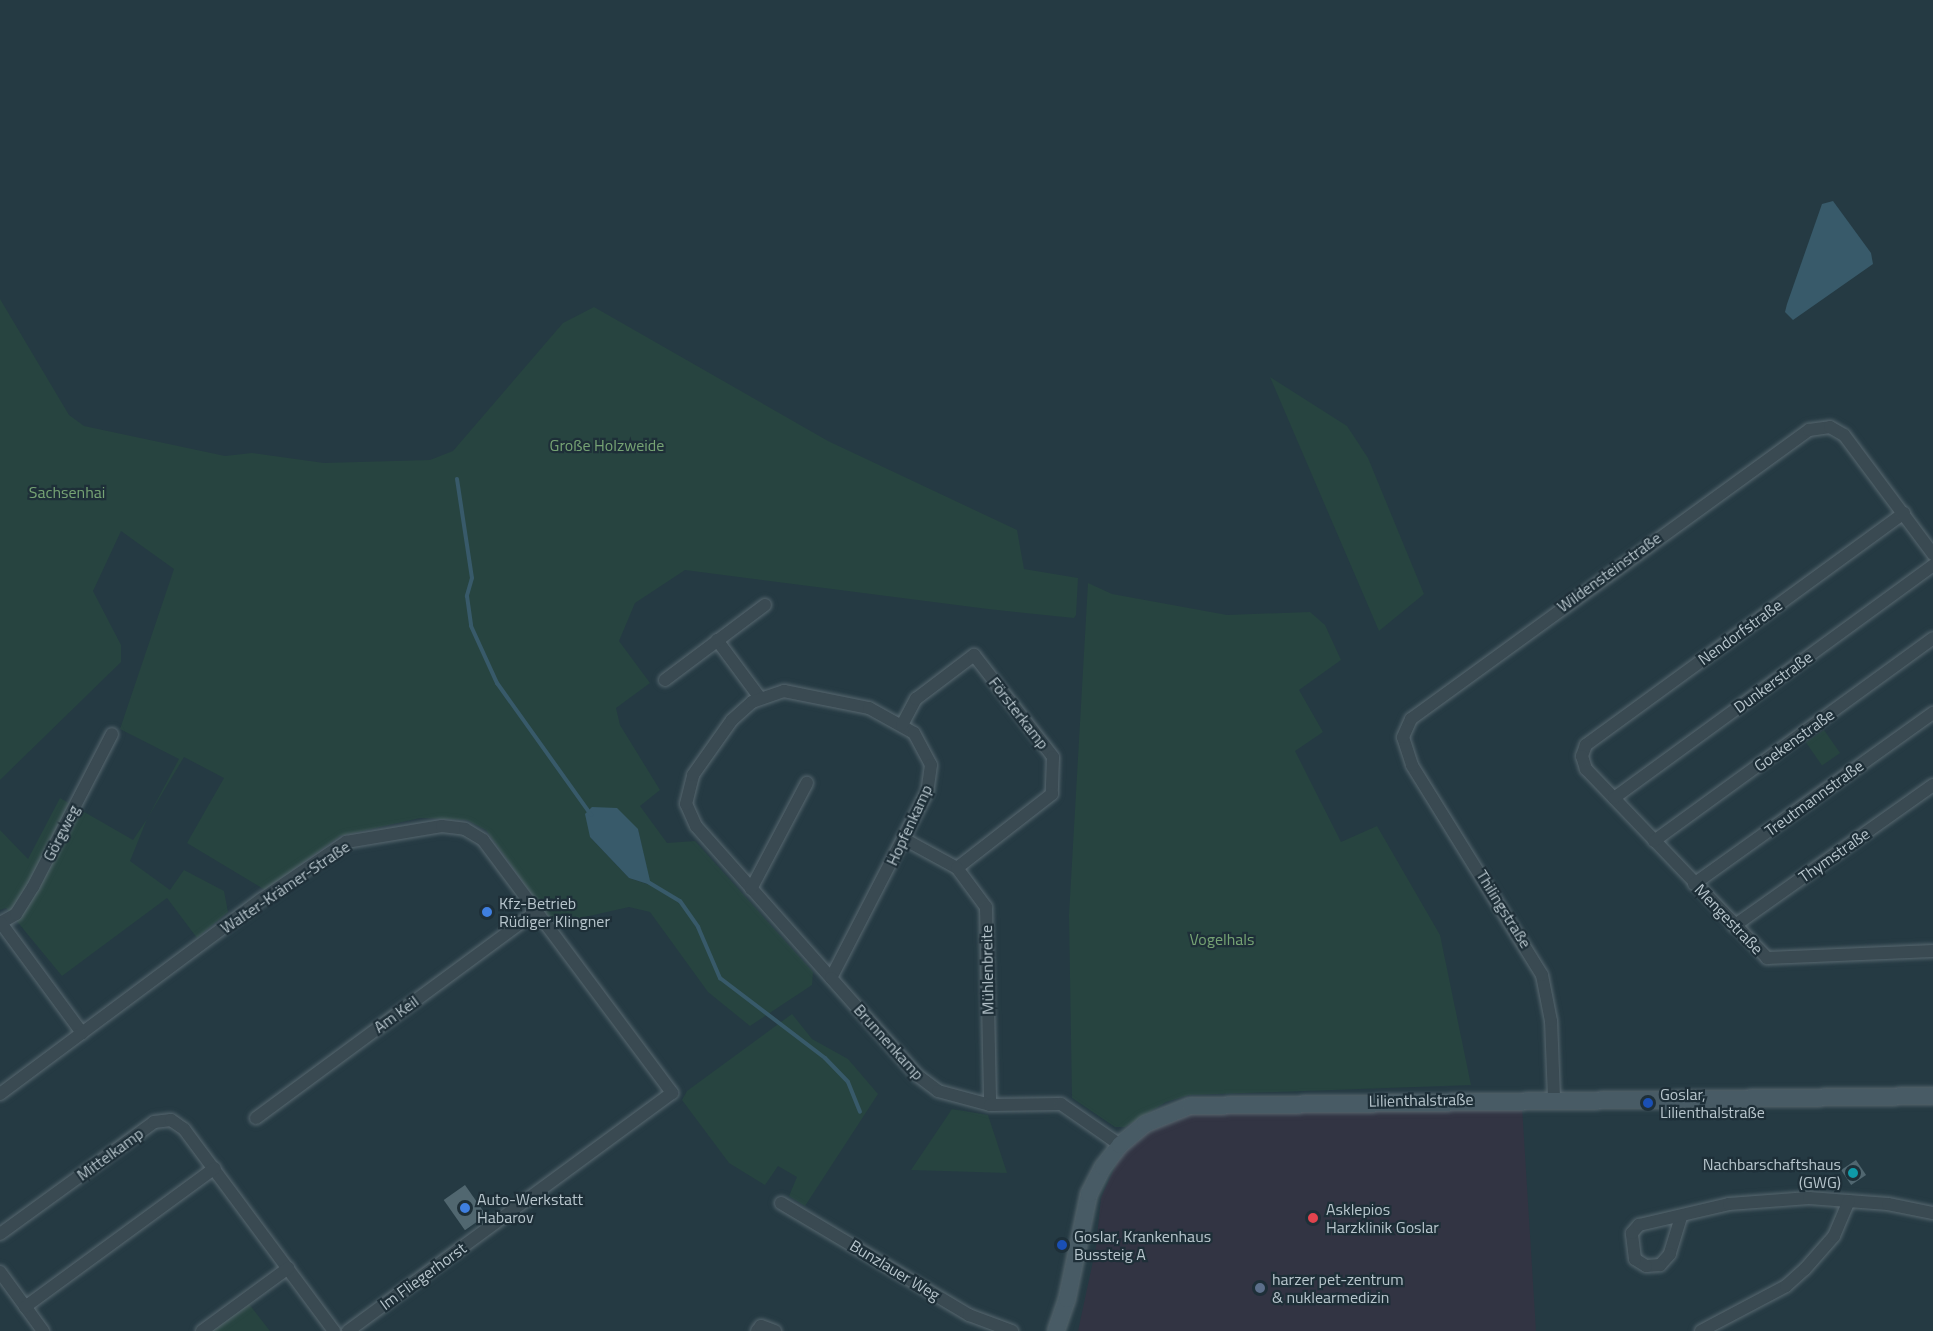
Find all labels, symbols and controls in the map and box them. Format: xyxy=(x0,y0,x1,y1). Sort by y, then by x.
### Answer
park label: Große Holzweide xyxy=(550,435,664,455)
park label: Sachsenhai xyxy=(29,482,105,502)
street label: Wildensteinstraße xyxy=(1553,528,1665,616)
street label: Nendorfstraße xyxy=(1694,595,1786,669)
street label: Dunkerstraße xyxy=(1730,647,1816,717)
street label: Försterkamp xyxy=(985,673,1053,753)
street label: Goekenstraße xyxy=(1750,704,1838,776)
street label: Treutmannstraße xyxy=(1761,756,1867,840)
street label: Hopfenkamp xyxy=(882,782,936,868)
street label: Görgweg xyxy=(39,802,83,864)
street label: Thymstraße xyxy=(1795,824,1873,886)
street label: Walter-Krämer-Straße xyxy=(217,837,353,937)
street label: Thilingstraße xyxy=(1472,866,1536,952)
street label: Mengestraße xyxy=(1691,880,1767,958)
place label: Kfz-Betrieb Rüdiger Klingner xyxy=(499,893,610,931)
marker: Kfz-Betrieb Rüdiger Klingner xyxy=(480,905,494,919)
street label: Mühlenbreite xyxy=(977,925,997,1015)
park label: Vogelhals xyxy=(1190,929,1254,949)
street label: Am Keil xyxy=(370,991,422,1037)
street label: Brunnenkamp xyxy=(850,1000,928,1084)
place label: Goslar, Lilienthalstraße xyxy=(1660,1084,1765,1122)
street label: Lilienthalstraße xyxy=(1368,1089,1474,1111)
marker: Goslar, Lilienthalstraße xyxy=(1641,1096,1655,1110)
street label: Mittelkamp xyxy=(73,1123,147,1185)
place label: Nachbarschaftshaus (GWG) xyxy=(1703,1154,1841,1192)
marker: Nachbarschaftshaus (GWG) xyxy=(1846,1166,1860,1180)
place label: Auto-Werkstatt Habarov xyxy=(477,1189,583,1227)
place label: Asklepios Harzklinik Goslar xyxy=(1326,1199,1439,1237)
marker: Auto-Werkstatt Habarov xyxy=(458,1201,472,1215)
marker: Asklepios Harzklinik Goslar xyxy=(1304,1209,1322,1227)
place label: Goslar, Krankenhaus Bussteig A xyxy=(1074,1226,1211,1264)
street label: Bunzlauer Weg xyxy=(846,1236,944,1304)
street label: Im Fliegerhorst xyxy=(376,1238,470,1314)
marker: Goslar, Krankenhaus Bussteig A xyxy=(1055,1238,1069,1252)
place label: harzer pet-zentrum & nuklearmedizin xyxy=(1272,1269,1404,1307)
marker: harzer pet-zentrum & nuklearmedizin xyxy=(1253,1281,1267,1295)

